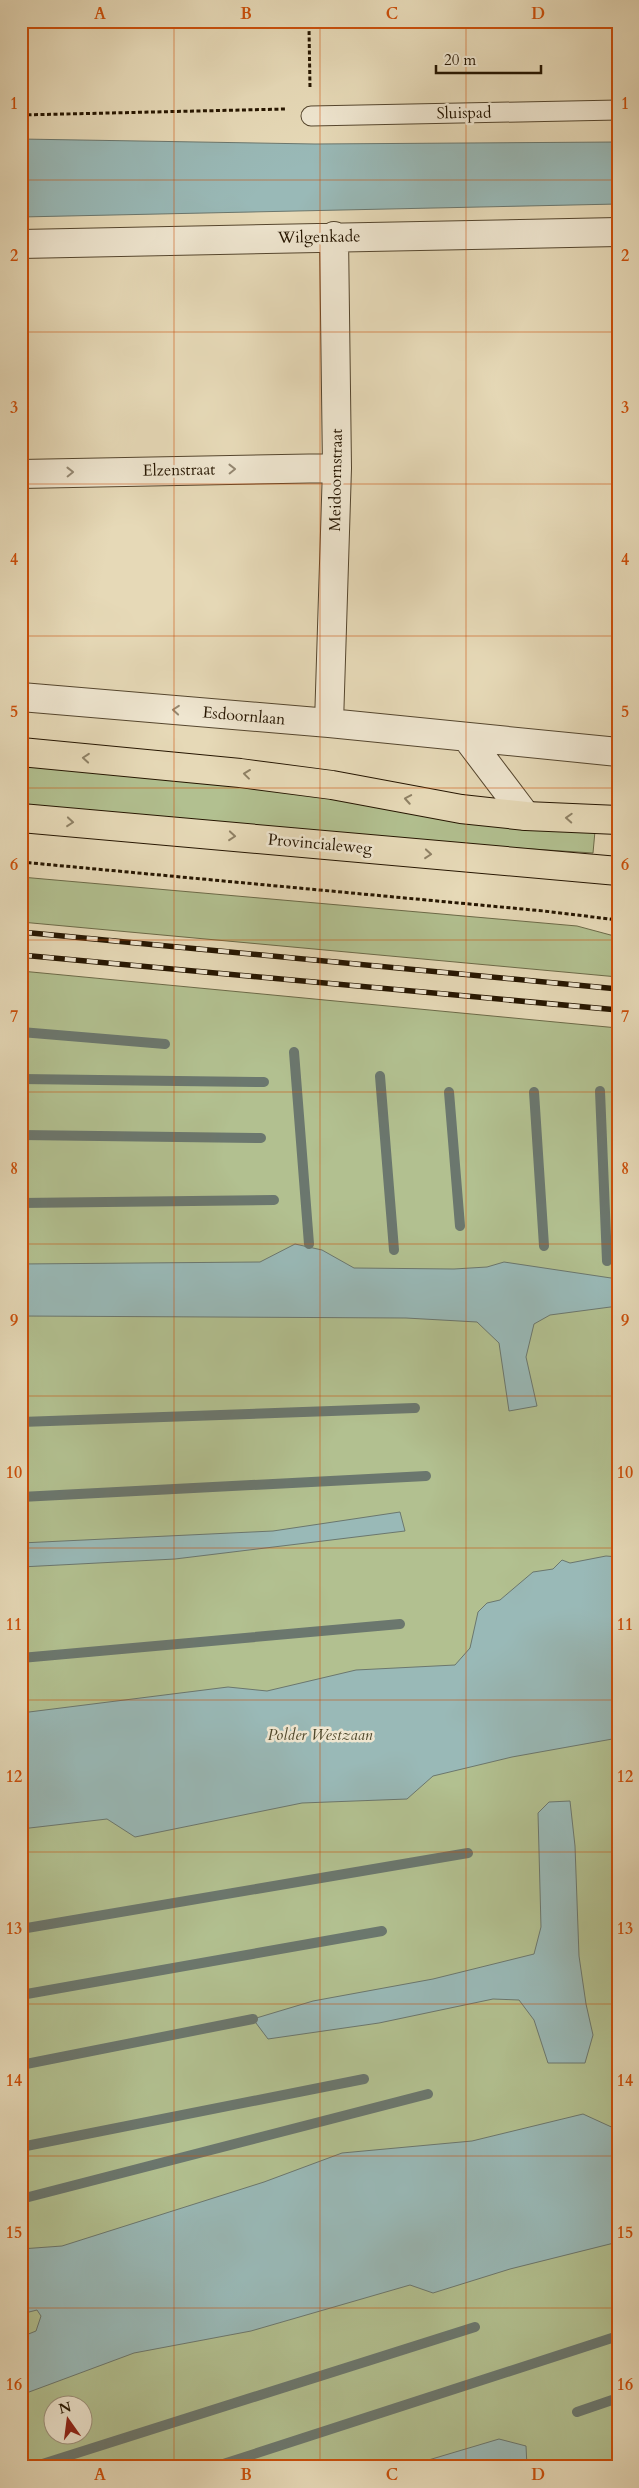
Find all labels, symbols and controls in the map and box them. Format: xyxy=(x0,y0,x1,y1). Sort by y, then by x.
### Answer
text: A xyxy=(94,3,106,25)
text: B xyxy=(240,3,252,25)
text: C xyxy=(386,3,398,25)
text: D xyxy=(531,3,545,25)
scale bar xyxy=(436,42,542,74)
text: 20 m xyxy=(444,50,476,70)
text: 1 xyxy=(10,93,18,115)
text: 1 xyxy=(621,93,629,115)
street label: Sluispad xyxy=(436,102,492,124)
street label: Wilgenkade xyxy=(276,225,361,249)
text: 2 xyxy=(10,245,18,267)
text: 2 xyxy=(621,245,629,267)
text: 3 xyxy=(10,397,18,419)
text: 3 xyxy=(621,397,629,419)
street label: Meidoornstraat xyxy=(324,428,348,532)
street label: Elzenstraat xyxy=(143,458,215,482)
one-way arrow xyxy=(229,464,237,474)
one-way arrow xyxy=(66,467,74,478)
text: 4 xyxy=(10,549,18,571)
text: 4 xyxy=(621,549,629,571)
text: 5 xyxy=(10,701,18,723)
street label: Esdoornlaan xyxy=(202,701,286,731)
text: 5 xyxy=(621,701,629,723)
one-way arrow xyxy=(172,705,180,716)
one-way arrow xyxy=(81,753,89,764)
one-way arrow xyxy=(243,769,251,780)
one-way arrow xyxy=(404,794,412,805)
one-way arrow xyxy=(565,813,572,823)
one-way arrow xyxy=(66,816,74,827)
street label: Provincialeweg xyxy=(267,828,373,860)
one-way arrow xyxy=(228,830,236,841)
one-way arrow xyxy=(425,848,433,859)
text: 6 xyxy=(10,854,18,876)
text: 6 xyxy=(621,854,629,876)
text: 7 xyxy=(10,1006,18,1028)
text: 7 xyxy=(621,1006,629,1028)
text: 8 xyxy=(10,1158,18,1180)
text: 8 xyxy=(621,1158,629,1180)
text: 9 xyxy=(10,1310,18,1332)
text: 9 xyxy=(621,1310,629,1332)
text: 10 xyxy=(6,1462,22,1484)
text: 10 xyxy=(617,1462,633,1484)
text: 11 xyxy=(6,1614,22,1636)
text: 11 xyxy=(617,1614,633,1636)
park label: Polder Westzaan xyxy=(267,1724,373,1746)
text: 12 xyxy=(6,1766,22,1788)
text: 12 xyxy=(617,1766,633,1788)
text: 13 xyxy=(6,1918,22,1940)
text: 13 xyxy=(617,1918,633,1940)
text: 14 xyxy=(6,2070,22,2092)
text: 14 xyxy=(617,2070,633,2092)
text: 15 xyxy=(6,2222,22,2244)
text: 15 xyxy=(617,2222,633,2244)
text: 16 xyxy=(6,2374,22,2396)
text: 16 xyxy=(617,2374,633,2396)
north arrow xyxy=(42,2396,92,2446)
text: N xyxy=(57,2397,73,2419)
text: A xyxy=(94,2464,106,2486)
text: B xyxy=(240,2464,252,2486)
text: C xyxy=(386,2464,398,2486)
text: D xyxy=(531,2464,545,2486)

